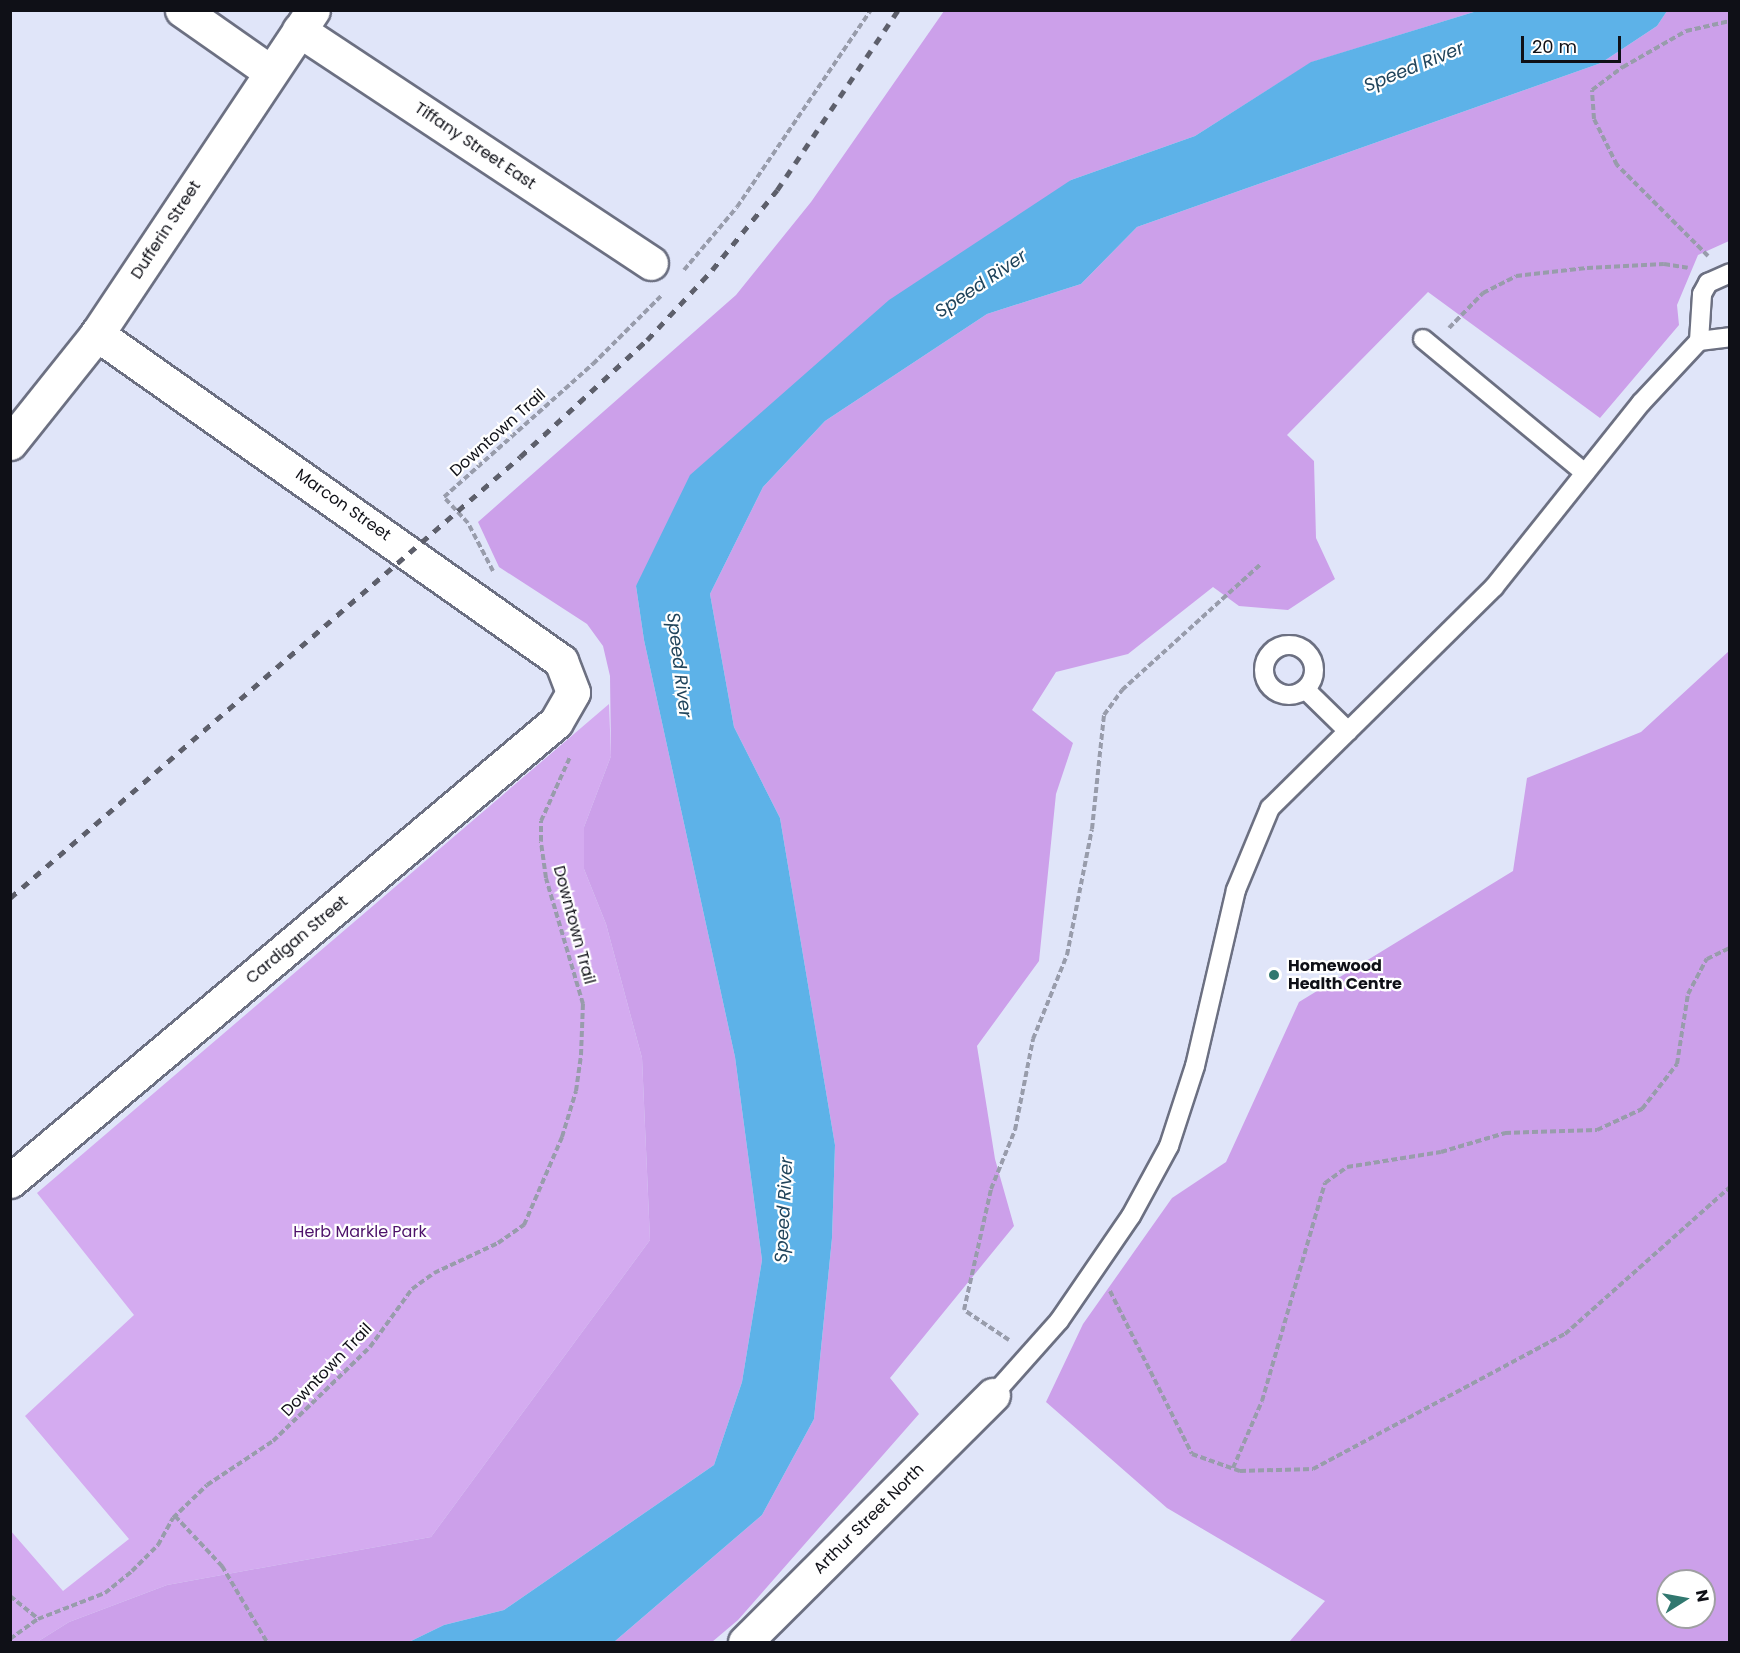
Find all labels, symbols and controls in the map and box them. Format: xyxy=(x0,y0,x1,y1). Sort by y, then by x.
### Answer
scale bar xyxy=(1524,24,1624,62)
text: 20 m xyxy=(1532,34,1577,59)
water label: Speed River xyxy=(1361,37,1467,97)
street label: Tiffany Street East xyxy=(411,98,539,194)
street label: Dufferin Street xyxy=(127,177,205,283)
water label: Speed River xyxy=(931,245,1031,323)
street label: Downtown Trail xyxy=(446,385,550,481)
street label: Marcon Street xyxy=(292,465,394,545)
water label: Speed River xyxy=(662,611,696,719)
street label: Downtown Trail xyxy=(549,864,599,986)
street label: Cardigan Street xyxy=(242,892,352,988)
place label: Homewood Health Centre xyxy=(1288,956,1402,994)
marker: Homewood Health Centre xyxy=(1265,966,1283,984)
water label: Speed River xyxy=(770,1157,798,1263)
park label: Herb Markle Park xyxy=(293,1222,427,1242)
street label: Downtown Trail xyxy=(278,1319,376,1421)
street label: Arthur Street North xyxy=(810,1460,928,1578)
north arrow xyxy=(1656,1569,1716,1629)
text: N xyxy=(1690,1588,1715,1604)

